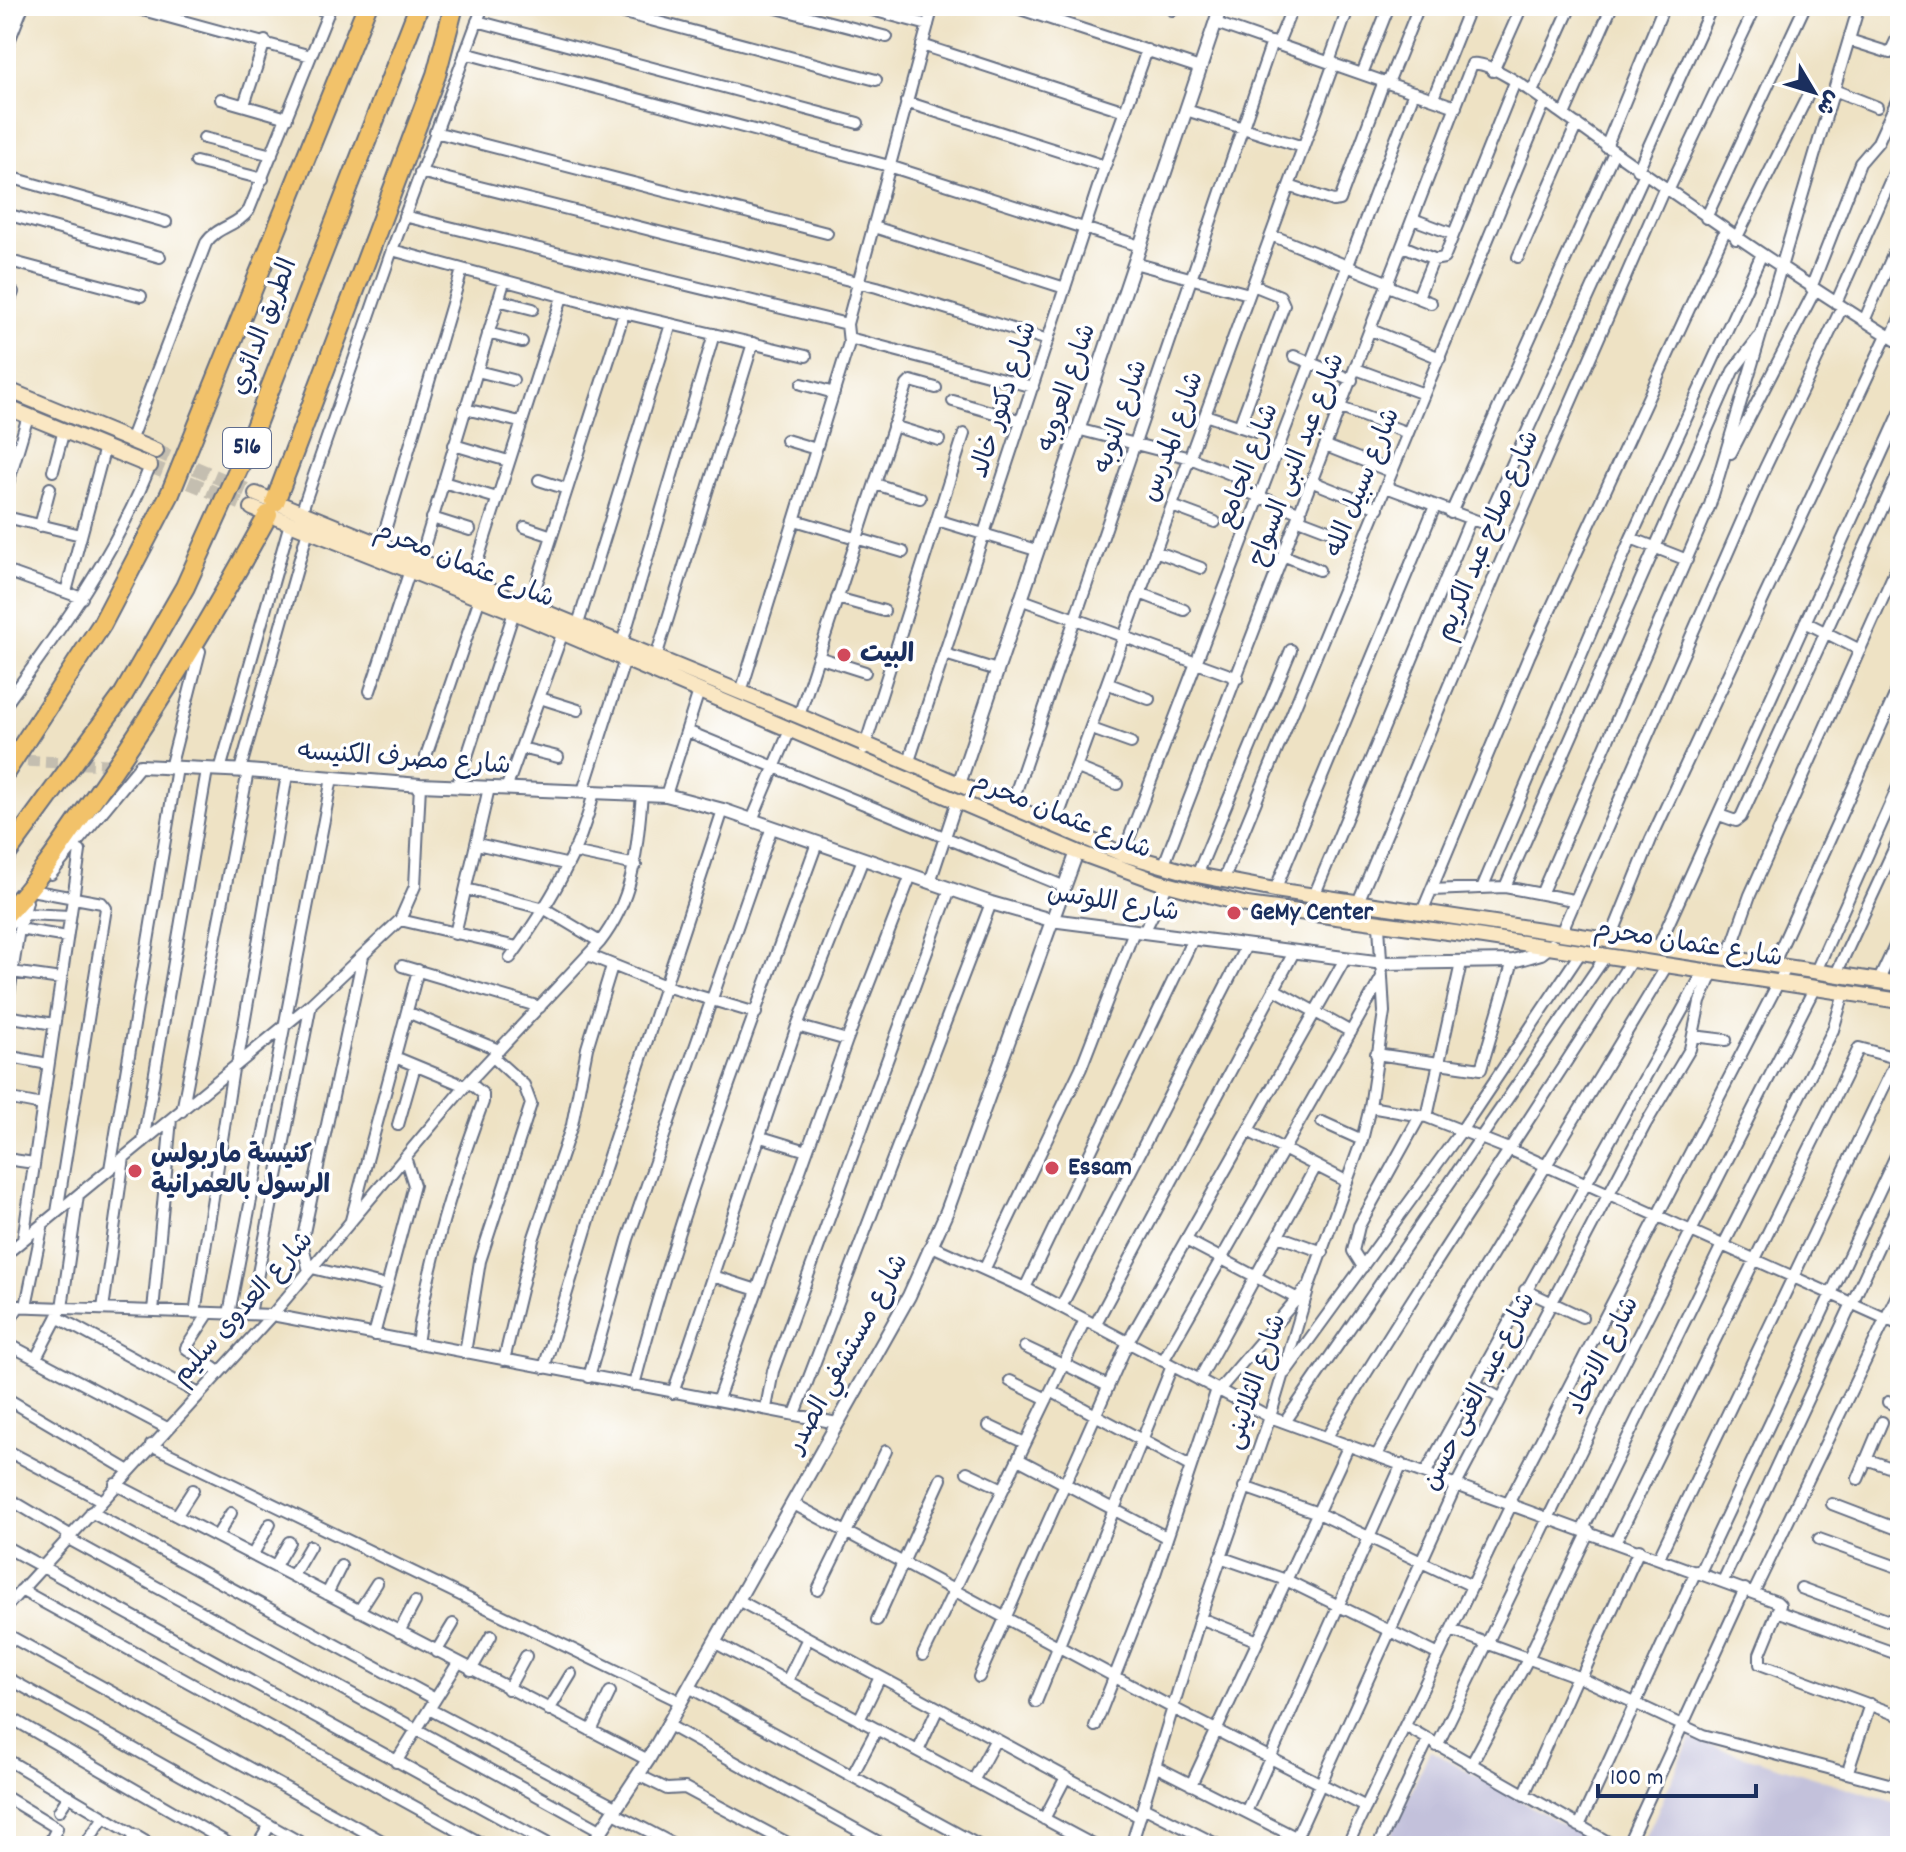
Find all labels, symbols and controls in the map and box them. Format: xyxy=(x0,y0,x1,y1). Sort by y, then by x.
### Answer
north arrow xyxy=(1774,52,1854,132)
text: ش xyxy=(1807,83,1847,121)
street label: الطريق الدائري xyxy=(222,253,308,401)
street label: شارع دكتور خالد xyxy=(962,317,1048,483)
street label: شارع العروبه xyxy=(1029,319,1107,457)
street label: شارع عبد النبى السواح xyxy=(1240,348,1356,572)
street label: شارع النوبه xyxy=(1085,355,1159,479)
street label: شارع المدرس xyxy=(1133,367,1215,507)
street label: شارع الجامع xyxy=(1208,398,1290,534)
street label: شارع سبيل الله xyxy=(1317,403,1411,563)
street label: شارع صلاح عبد الكريم xyxy=(1428,425,1550,647)
road number: 516 xyxy=(223,428,271,468)
street label: شارع عثمان محرم xyxy=(369,513,559,619)
place label: البيت xyxy=(860,637,914,674)
marker: البيت xyxy=(835,646,853,664)
street label: شارع مصرف الكنيسه xyxy=(296,734,512,786)
street label: شارع عثمان محرم xyxy=(966,764,1156,870)
street label: شارع اللوتس xyxy=(1044,875,1182,933)
place label: GeMy Center xyxy=(1250,895,1374,932)
marker: GeMy Center xyxy=(1225,904,1243,922)
street label: شارع عثمان محرم xyxy=(1591,912,1785,978)
place label: كنيسة ماربولس الرسول بالعمرانية xyxy=(151,1138,330,1205)
place label: Essam xyxy=(1068,1150,1132,1187)
marker: Essam xyxy=(1043,1159,1061,1177)
marker: كنيسة ماربولس الرسول بالعمرانية xyxy=(126,1162,144,1180)
street label: شارع العدوى سليم xyxy=(165,1224,323,1394)
street label: شارع مستشفي الصدر xyxy=(778,1248,920,1463)
street label: شارع عبد الغنى حسن xyxy=(1414,1286,1546,1498)
street label: شارع الاتحاد xyxy=(1558,1290,1650,1422)
street label: شارع الثلاثينى xyxy=(1217,1309,1297,1455)
scale bar xyxy=(1598,1748,1756,1798)
text: 100 m xyxy=(1610,1762,1663,1796)

